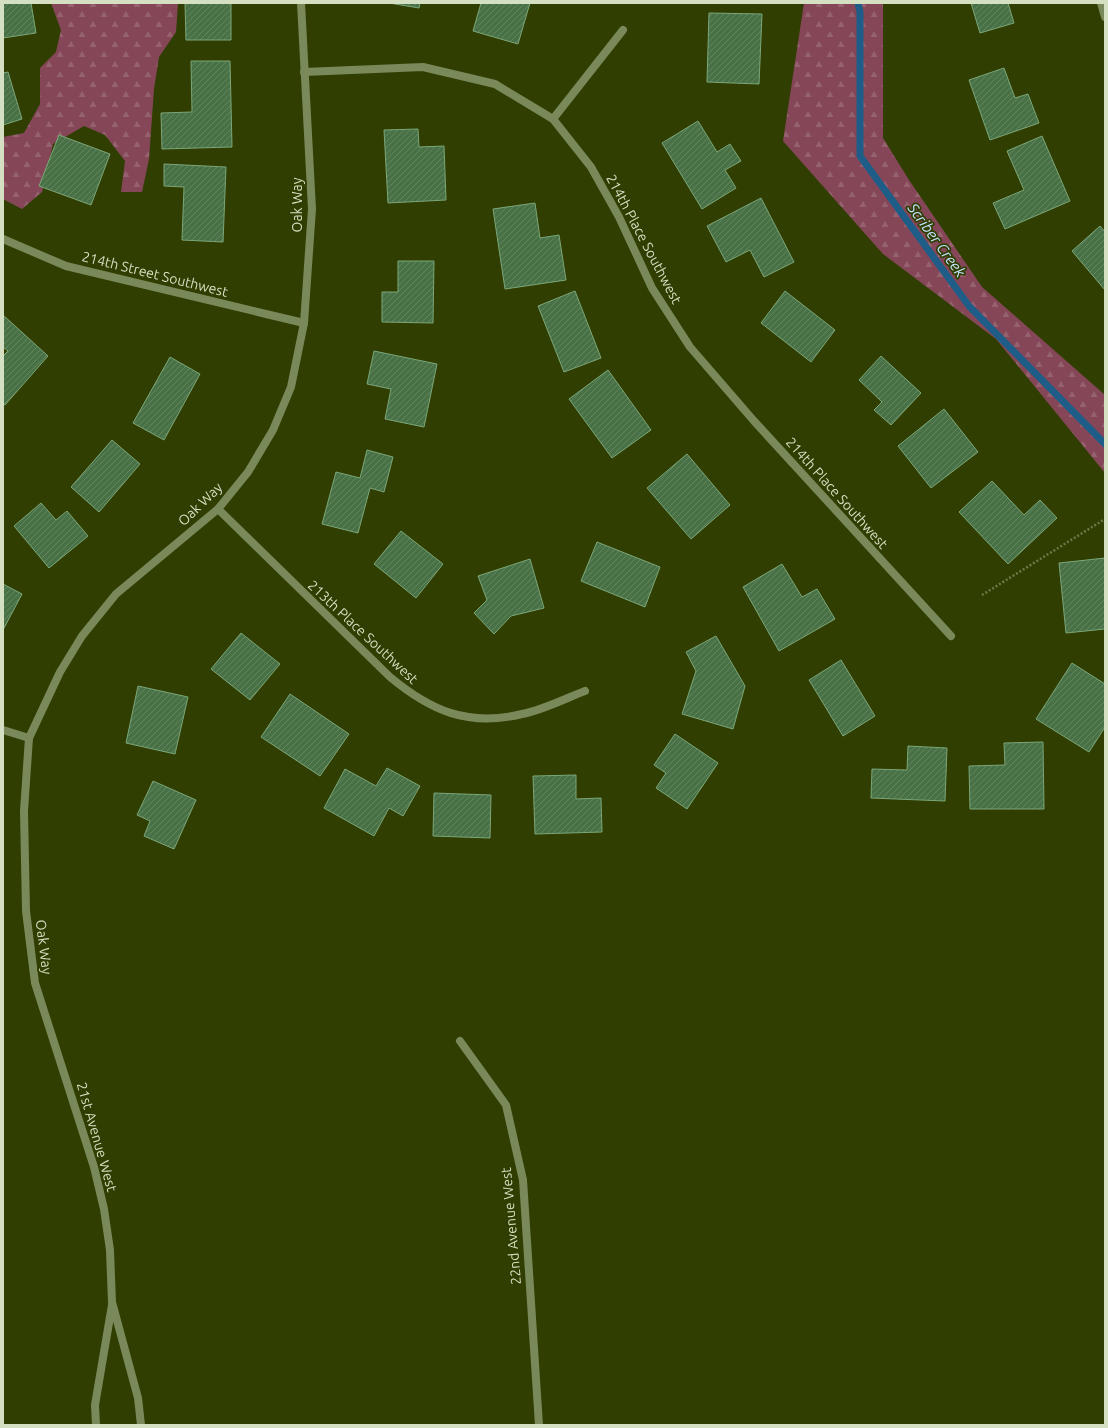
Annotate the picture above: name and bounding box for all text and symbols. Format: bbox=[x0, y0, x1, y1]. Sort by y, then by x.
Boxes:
street label: 214th Place Southwest bbox=[603, 172, 685, 307]
street label: Oak Way bbox=[289, 177, 305, 232]
water label: Scriber Creek bbox=[904, 199, 970, 280]
street label: 214th Street Southwest bbox=[80, 248, 230, 300]
street label: 214th Place Southwest bbox=[783, 434, 892, 552]
street label: Oak Way bbox=[175, 479, 225, 529]
street label: 213th Place Southwest bbox=[305, 577, 422, 687]
street label: Oak Way bbox=[33, 919, 55, 975]
street label: 21st Avenue West bbox=[74, 1080, 120, 1194]
street label: 22nd Avenue West bbox=[498, 1166, 524, 1285]

